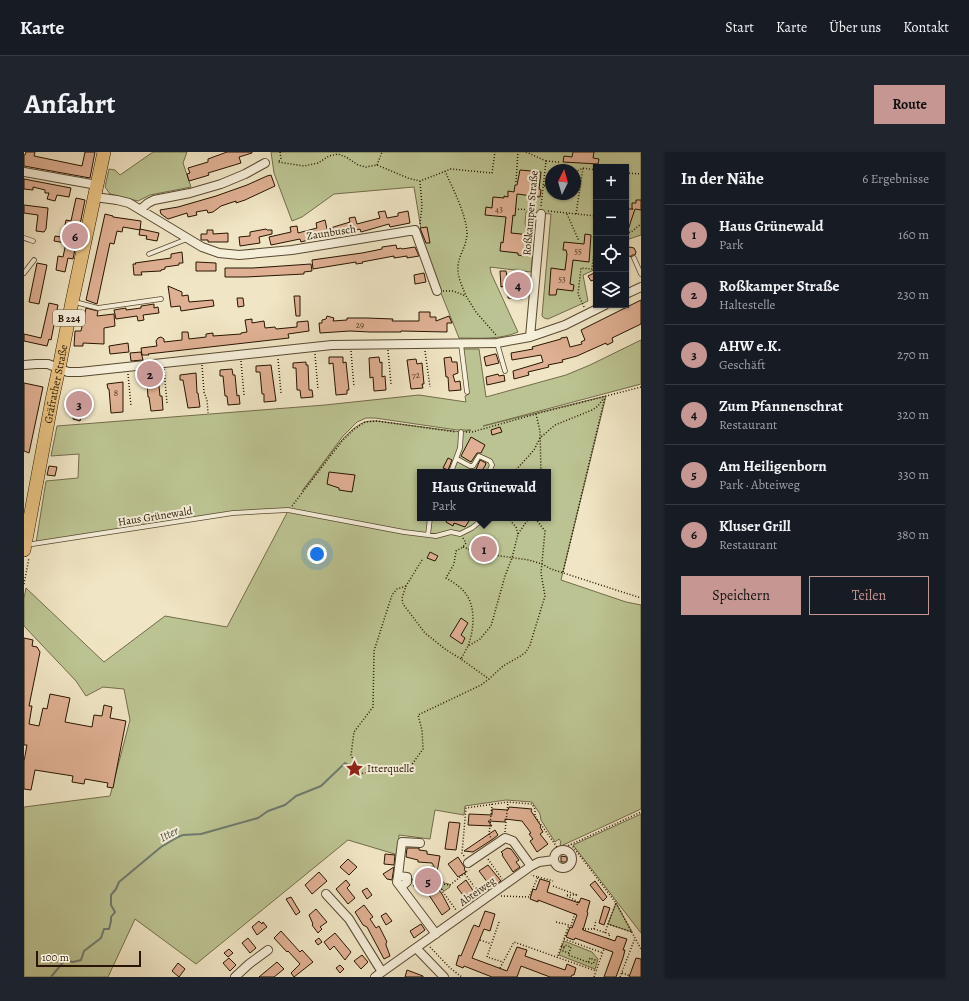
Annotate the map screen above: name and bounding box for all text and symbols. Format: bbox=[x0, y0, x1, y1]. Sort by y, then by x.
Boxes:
text: Karte bbox=[20, 15, 64, 41]
text: Start bbox=[725, 18, 754, 37]
text: Karte bbox=[776, 18, 807, 37]
text: Über uns bbox=[829, 18, 881, 37]
text: Kontakt bbox=[903, 18, 949, 37]
text: Anfahrt bbox=[24, 85, 116, 123]
button: Route bbox=[874, 85, 945, 124]
north arrow bbox=[545, 164, 581, 200]
map controls bbox=[593, 164, 629, 308]
button: + bbox=[593, 164, 629, 200]
text: In der Nähe bbox=[681, 167, 764, 190]
street label: Roßkamper Straße bbox=[519, 170, 542, 256]
text: 6 Ergebnisse bbox=[862, 170, 929, 187]
button: − bbox=[593, 200, 629, 236]
house number: 43 bbox=[495, 203, 503, 215]
text: Haus Grünewald bbox=[719, 216, 823, 236]
pin: 6 bbox=[62, 221, 88, 251]
street label: Zaunbusch bbox=[305, 221, 357, 244]
text: 1 bbox=[692, 226, 696, 243]
text: 160 m bbox=[898, 226, 929, 243]
button: locate bbox=[593, 236, 629, 272]
text: Park bbox=[719, 236, 743, 253]
house number: 55 bbox=[574, 245, 582, 257]
pin: 4 bbox=[505, 270, 531, 300]
button: layers bbox=[593, 272, 629, 308]
house number: 53 bbox=[558, 273, 566, 285]
text: Roßkamper Straße bbox=[719, 276, 839, 296]
text: 2 bbox=[691, 286, 697, 303]
text: 230 m bbox=[897, 286, 929, 303]
text: Haltestelle bbox=[719, 296, 775, 313]
road number: B 224 bbox=[53, 310, 85, 326]
house number: 29 bbox=[356, 319, 364, 331]
text: AHW e.K. bbox=[719, 336, 781, 356]
street label: Gräfrather Straße bbox=[41, 343, 71, 425]
text: 3 bbox=[691, 346, 697, 363]
text: 270 m bbox=[897, 346, 929, 363]
text: Geschäft bbox=[719, 356, 765, 373]
pin: 2 bbox=[137, 359, 163, 389]
house number: 72 bbox=[412, 369, 421, 381]
house number: 8 bbox=[114, 387, 118, 399]
pin: 3 bbox=[66, 389, 92, 419]
text: Zum Pfannenschrat bbox=[719, 396, 843, 416]
text: 4 bbox=[691, 406, 697, 423]
text: 320 m bbox=[897, 406, 929, 423]
text: Restaurant bbox=[719, 416, 777, 433]
text: Am Heiligenborn bbox=[719, 456, 827, 476]
text: 5 bbox=[691, 466, 697, 483]
text: 330 m bbox=[898, 466, 929, 483]
popup bbox=[417, 469, 551, 521]
text: Park · Abteiweg bbox=[719, 476, 800, 493]
text: Haus Grünewald bbox=[432, 477, 536, 497]
text: Park bbox=[432, 497, 456, 514]
street label: Haus Grünewald bbox=[117, 503, 194, 530]
text: Kluser Grill bbox=[719, 516, 791, 536]
text: 6 bbox=[691, 526, 697, 543]
text: 380 m bbox=[897, 526, 929, 543]
pin: 1 bbox=[471, 534, 497, 564]
text: Restaurant bbox=[719, 536, 777, 553]
your location bbox=[307, 544, 327, 564]
button: Speichern bbox=[681, 576, 801, 615]
button: Teilen bbox=[809, 576, 929, 615]
place icon: Itterquelle bbox=[344, 758, 364, 778]
place label: Itterquelle bbox=[367, 761, 414, 776]
water label: Itter bbox=[157, 822, 182, 845]
pin: 5 bbox=[415, 866, 441, 896]
street label: Abteiweg bbox=[455, 873, 499, 910]
scale bar bbox=[36, 949, 141, 968]
text: 100 m bbox=[42, 950, 69, 965]

